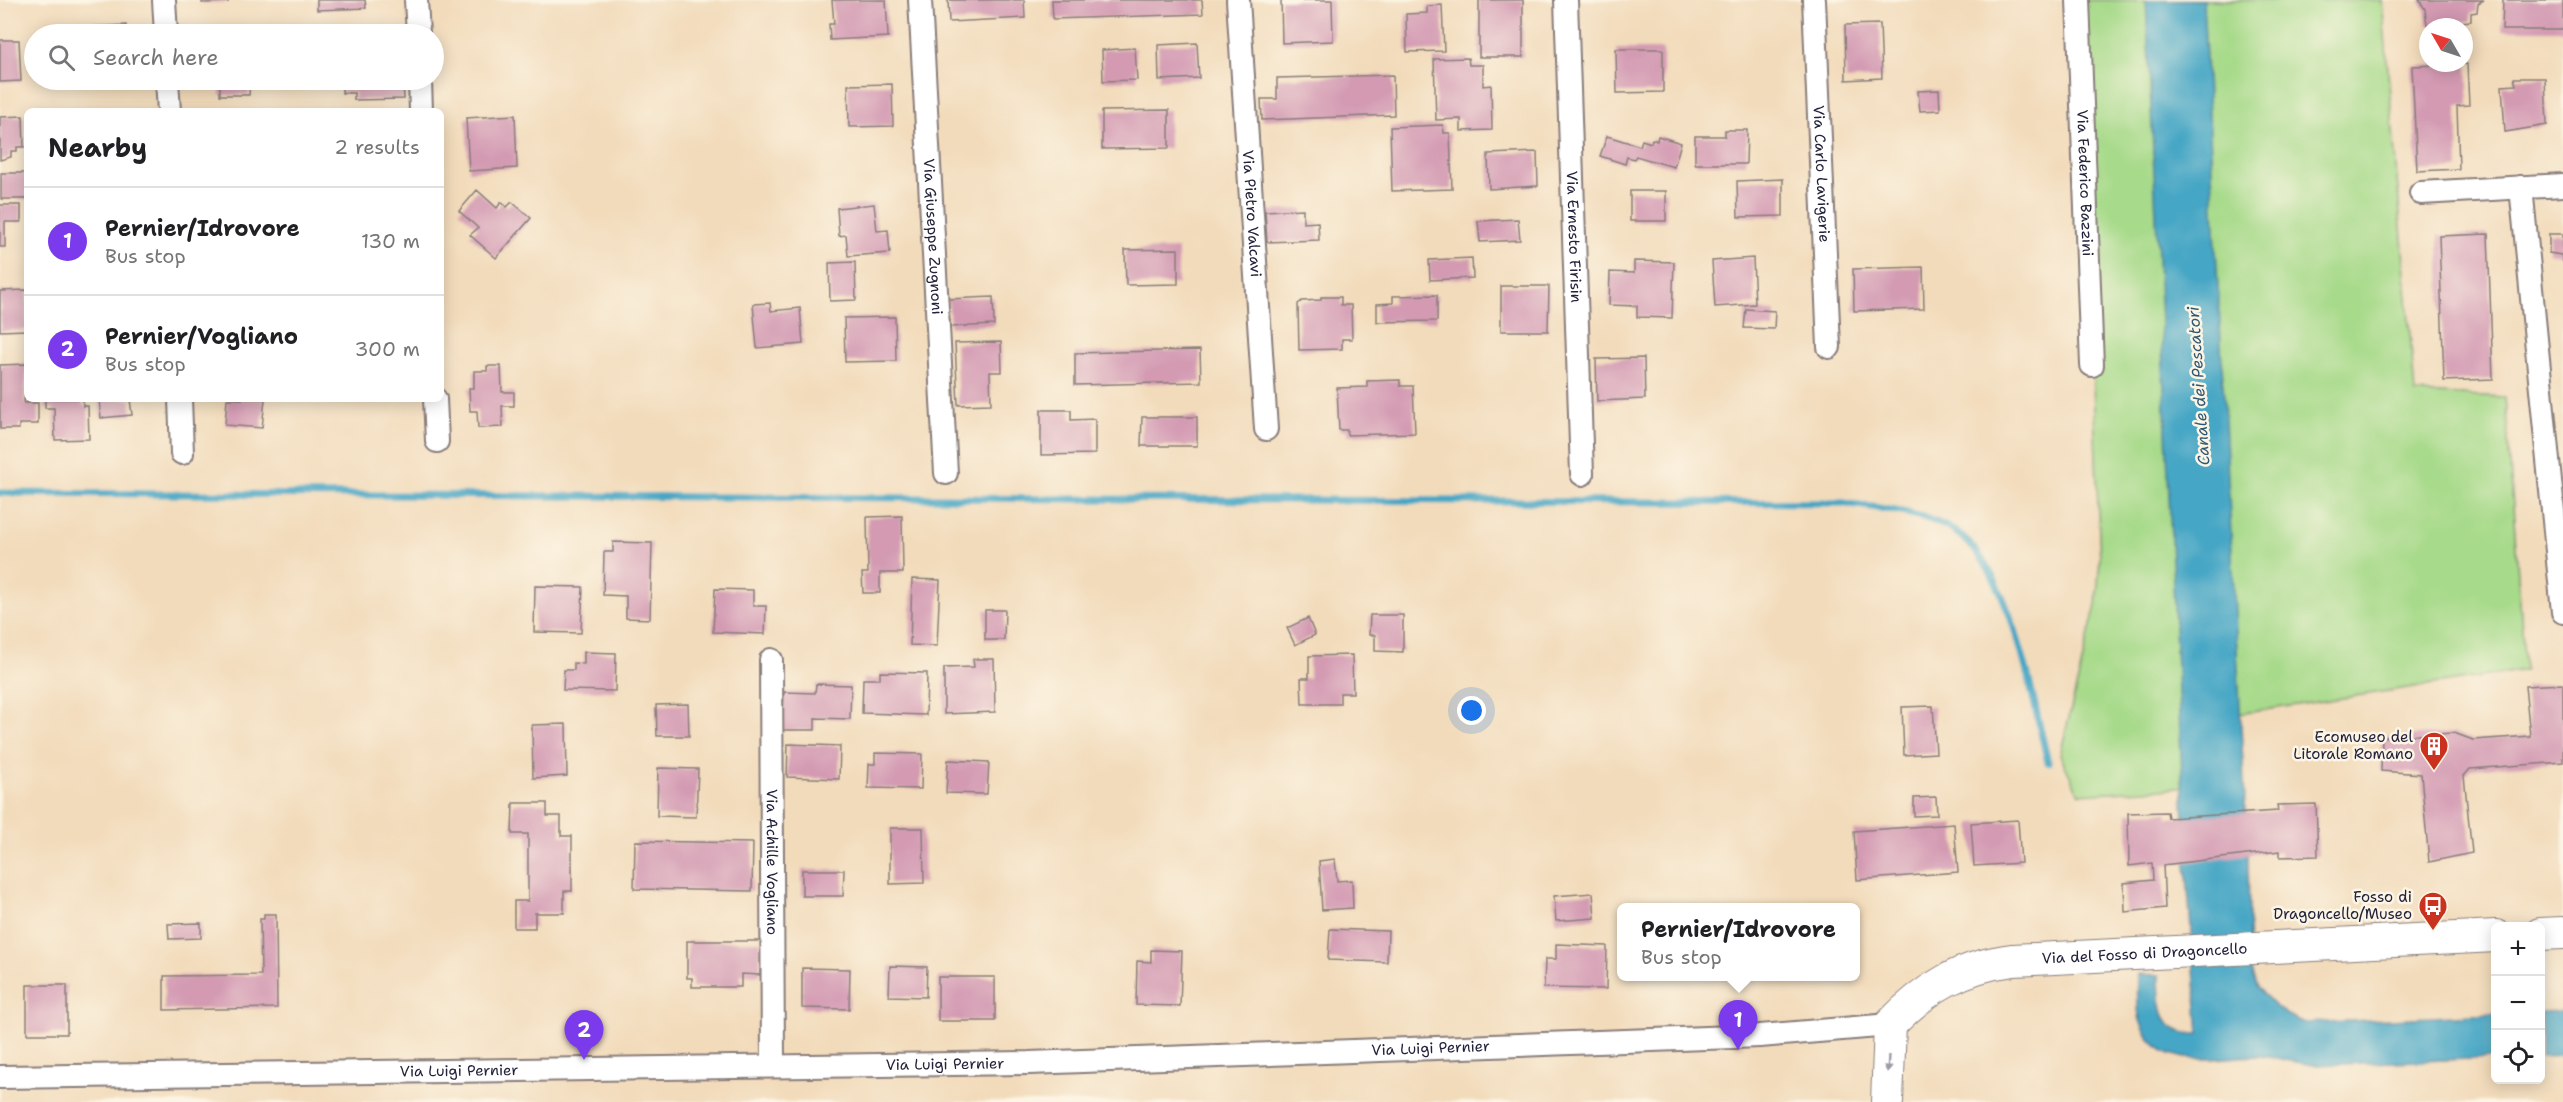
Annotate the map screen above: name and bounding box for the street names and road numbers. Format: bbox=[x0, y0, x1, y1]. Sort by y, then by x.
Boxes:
street label: Via Carlo Lavigerie bbox=[1809, 105, 1834, 243]
street label: Via Federico Bazzini bbox=[2072, 109, 2098, 257]
street label: Via Pietro Valcavi bbox=[1238, 149, 1266, 278]
street label: Via Giuseppe Zugnoni bbox=[919, 158, 947, 315]
street label: Via Ernesto Firisin bbox=[1562, 171, 1586, 303]
street label: Via Achille Vogliano bbox=[762, 789, 782, 935]
street label: Via del Fosso di Dragoncello bbox=[2041, 938, 2248, 969]
street label: Via Luigi Pernier bbox=[1371, 1036, 1490, 1060]
street label: Via Luigi Pernier bbox=[885, 1053, 1004, 1075]
street label: Via Luigi Pernier bbox=[400, 1060, 518, 1082]

